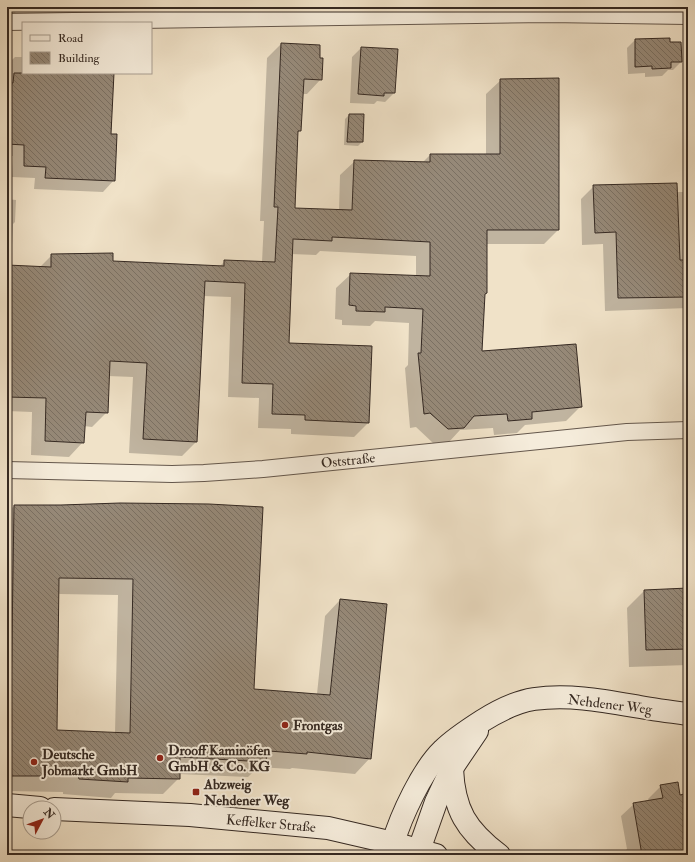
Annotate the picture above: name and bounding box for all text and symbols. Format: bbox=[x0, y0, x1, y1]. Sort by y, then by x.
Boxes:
legend bbox=[22, 22, 152, 74]
text: Road bbox=[58, 31, 83, 46]
text: Building bbox=[58, 51, 101, 66]
street label: Oststraße bbox=[320, 449, 376, 472]
street label: Nehdener Weg bbox=[567, 691, 654, 718]
place label: Frontgas bbox=[293, 717, 343, 735]
marker: Frontgas bbox=[280, 720, 290, 730]
place label: Drooff Kaminöfen GmbH & Co. KG bbox=[168, 742, 271, 775]
place label: Deutsche Jobmarkt GmbH bbox=[41, 746, 138, 780]
marker: Drooff Kaminöfen GmbH & Co. KG bbox=[155, 753, 165, 763]
marker: Deutsche Jobmarkt GmbH bbox=[29, 757, 39, 767]
place label: Abzweig Nehdener Weg bbox=[203, 776, 290, 810]
marker: Abzweig Nehdener Weg bbox=[191, 787, 201, 797]
north arrow bbox=[22, 800, 62, 840]
text: N bbox=[40, 805, 58, 823]
street label: Keffelker Straße bbox=[225, 811, 317, 836]

